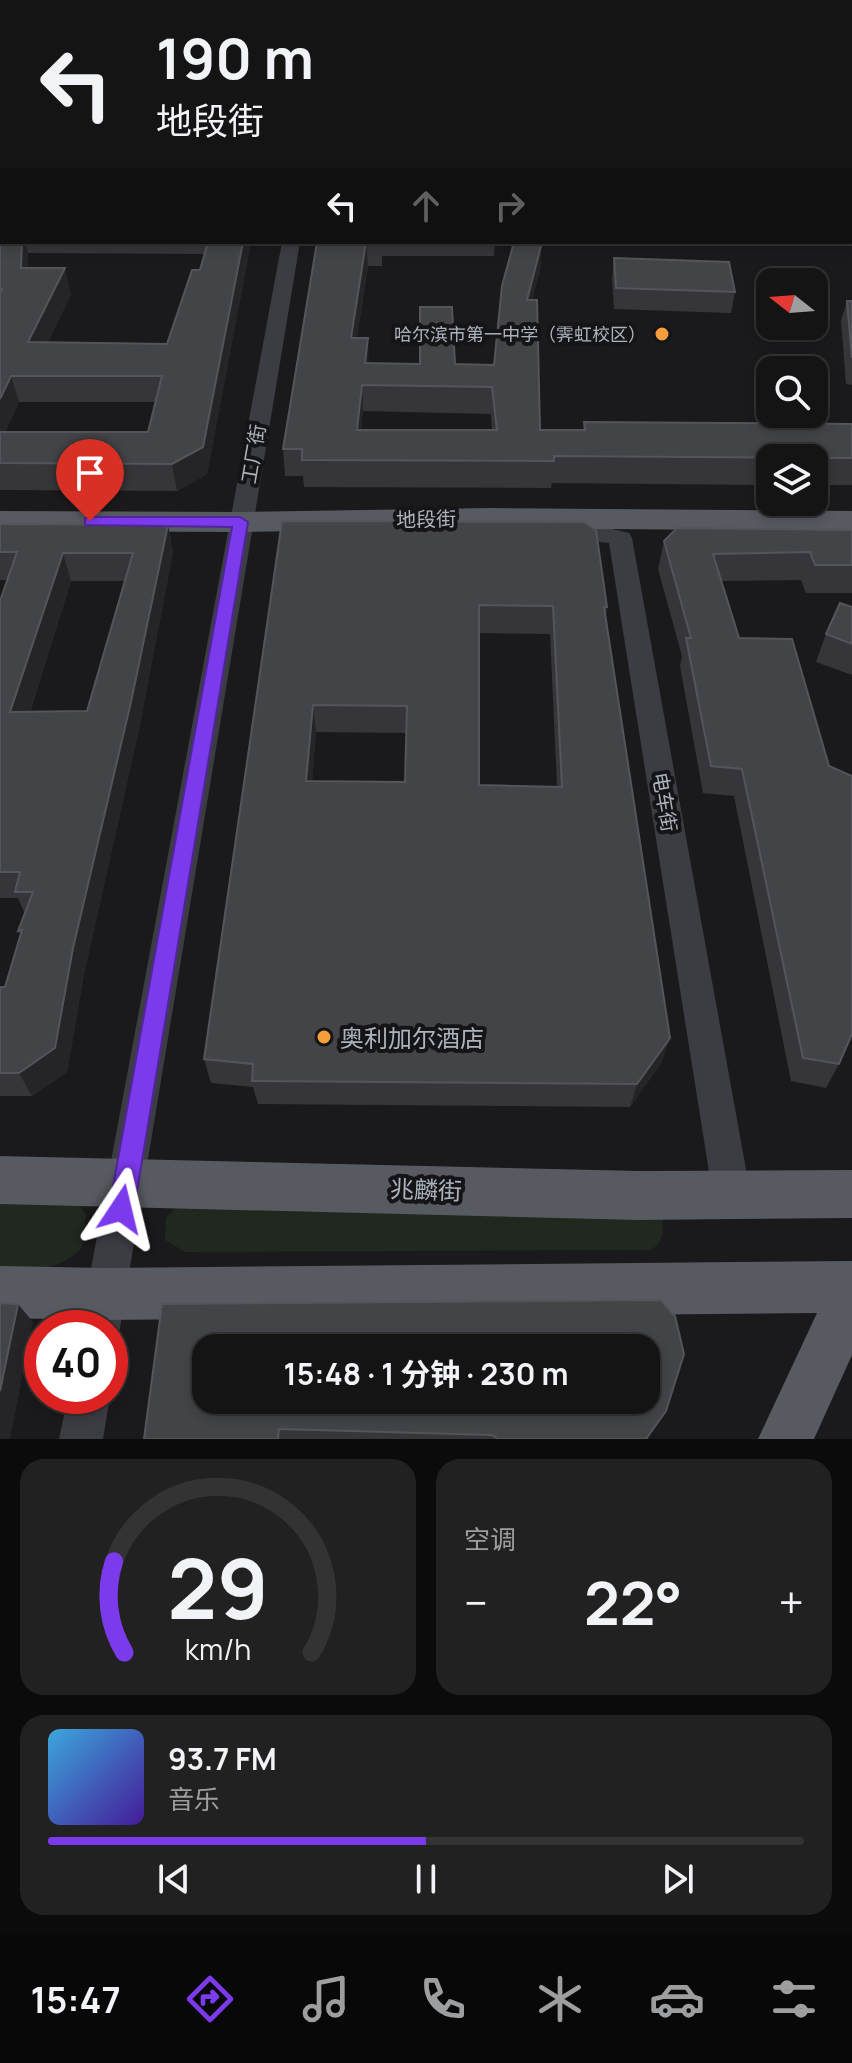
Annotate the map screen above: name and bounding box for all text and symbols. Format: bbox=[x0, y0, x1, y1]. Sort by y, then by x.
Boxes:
text: 190 m bbox=[156, 19, 314, 96]
icon: left bbox=[24, 32, 128, 136]
text: 地段街 bbox=[156, 96, 264, 145]
icon: left bbox=[320, 184, 364, 228]
icon: ahead bbox=[404, 184, 448, 228]
icon: right bbox=[488, 184, 532, 228]
north arrow bbox=[756, 268, 828, 340]
map controls bbox=[756, 268, 828, 516]
place label: 哈尔滨市第一中学（霁虹校区） bbox=[394, 322, 646, 346]
marker: 哈尔滨市第一中学（霁虹校区） bbox=[653, 325, 671, 343]
button: search bbox=[756, 356, 828, 428]
street label: 工厂街 bbox=[234, 422, 272, 486]
pin bbox=[56, 439, 124, 521]
button: layers bbox=[756, 444, 828, 516]
icon: arrive bbox=[68, 451, 112, 495]
street label: 地段街 bbox=[396, 505, 456, 533]
street label: 电车街 bbox=[646, 770, 684, 834]
place label: 奥利加尔酒店 bbox=[340, 1021, 484, 1054]
marker: 奥利加尔酒店 bbox=[315, 1028, 333, 1046]
position arrow bbox=[79, 1167, 163, 1251]
street label: 兆麟街 bbox=[389, 1171, 463, 1207]
speed limit sign: 40 bbox=[24, 1310, 128, 1414]
text: 15:48 · 1 分钟 · 230 m bbox=[284, 1353, 568, 1394]
text: 空调 bbox=[464, 1521, 516, 1557]
text: 29 bbox=[167, 1530, 269, 1644]
text: 22° bbox=[584, 1561, 682, 1643]
text: − bbox=[464, 1572, 488, 1632]
text: + bbox=[779, 1572, 804, 1632]
text: km/h bbox=[185, 1630, 251, 1669]
text: 93.7 FM bbox=[168, 1738, 277, 1779]
text: 音乐 bbox=[168, 1781, 220, 1817]
icon: previous bbox=[152, 1857, 196, 1901]
icon: pause bbox=[404, 1857, 448, 1901]
icon: next bbox=[656, 1857, 700, 1901]
icon: directions bbox=[182, 1971, 238, 2027]
icon: music bbox=[298, 1971, 354, 2027]
icon: phone bbox=[415, 1971, 471, 2027]
icon: climate bbox=[532, 1971, 588, 2027]
icon: car bbox=[649, 1971, 705, 2027]
icon: filters bbox=[766, 1971, 822, 2027]
text: 15:47 bbox=[30, 1975, 121, 2024]

